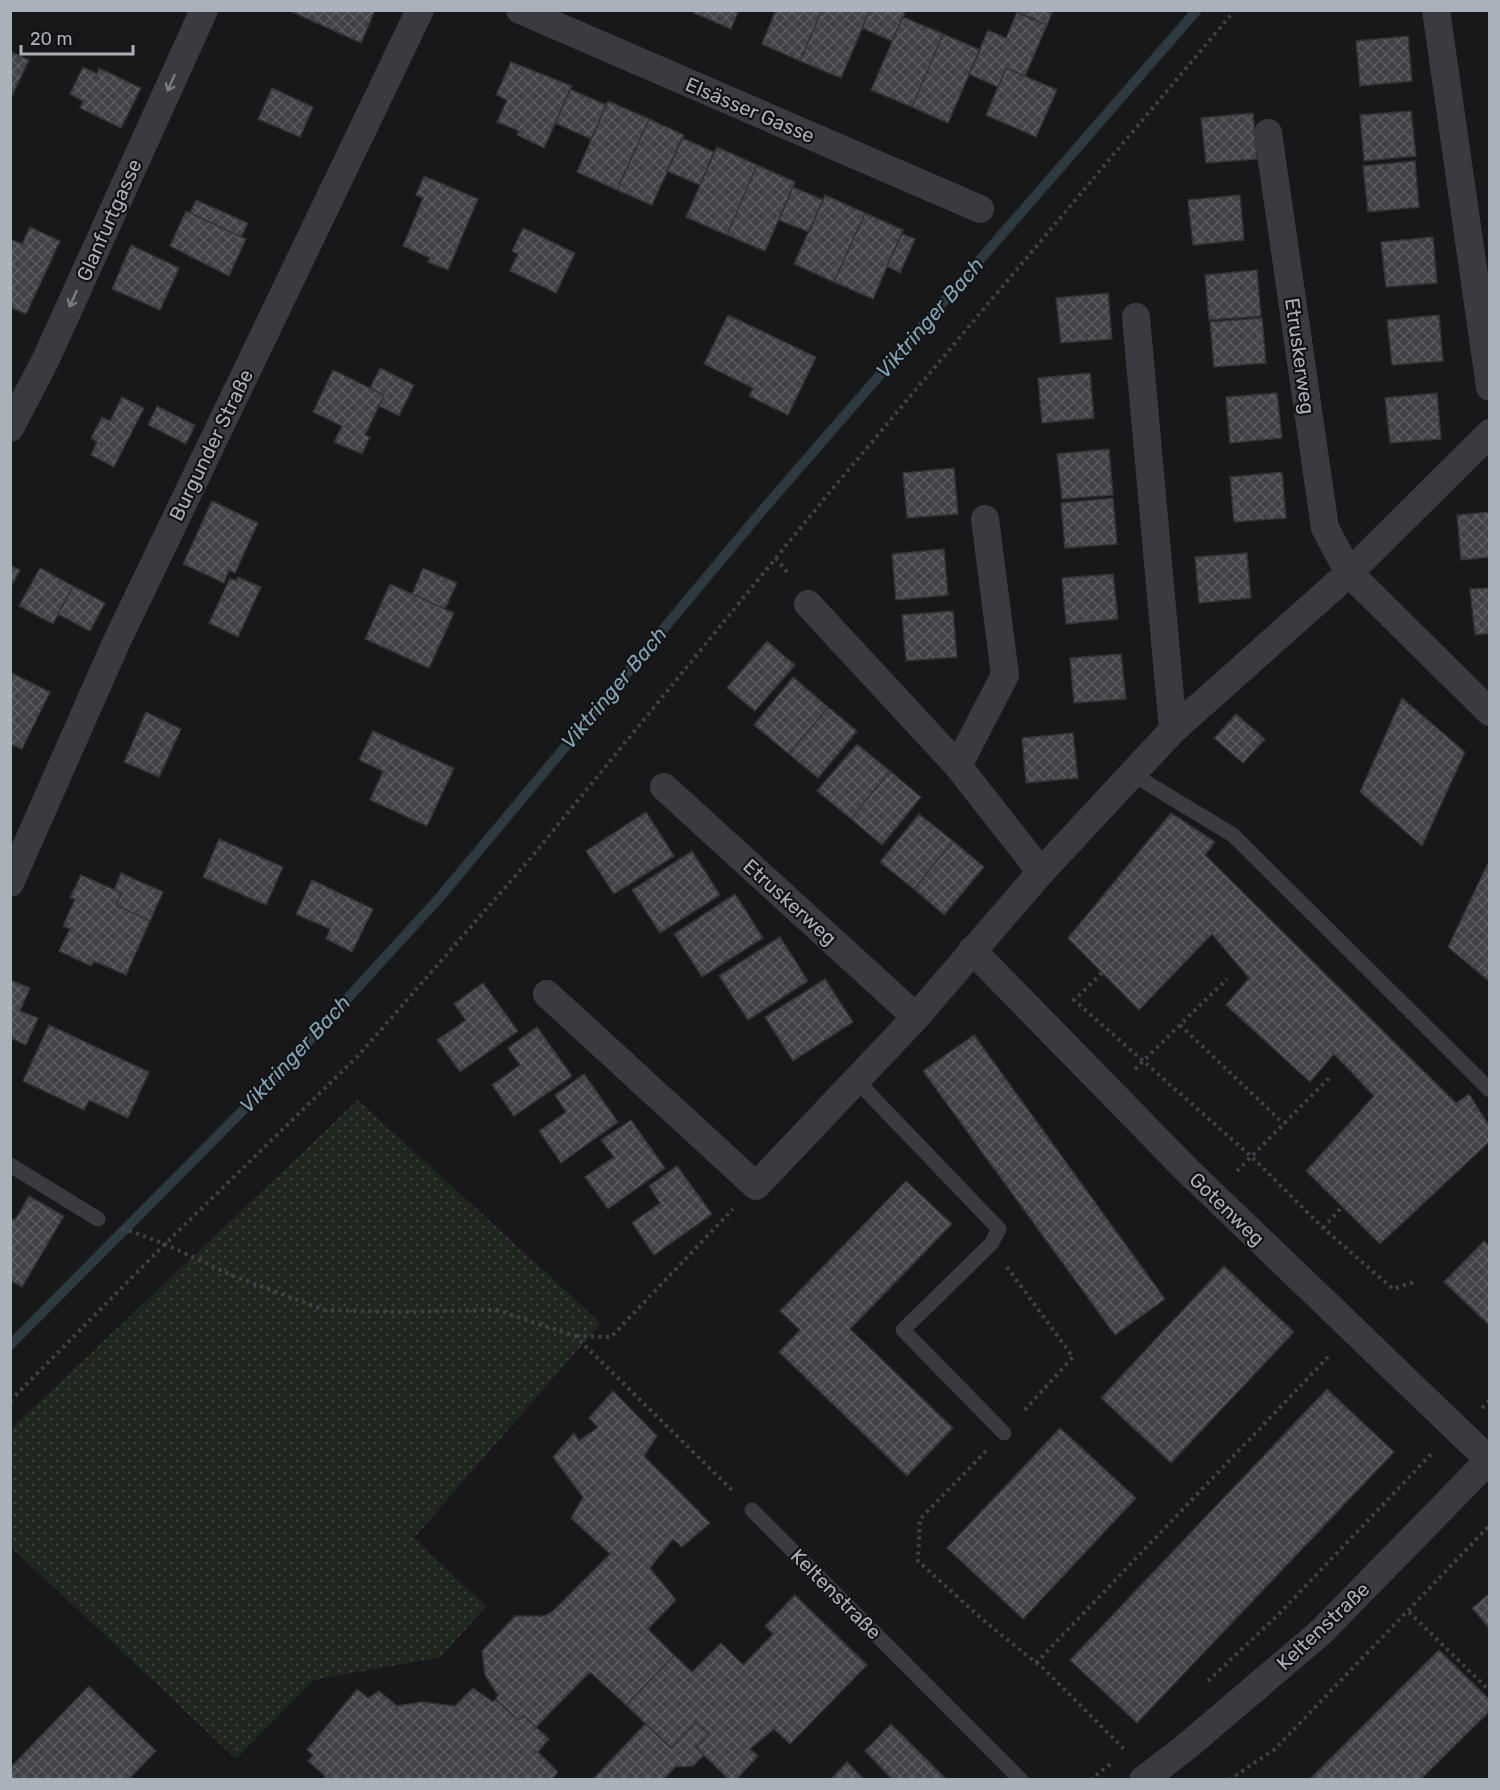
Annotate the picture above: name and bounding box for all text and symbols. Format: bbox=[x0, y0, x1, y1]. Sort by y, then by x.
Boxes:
scale bar bbox=[21, 18, 134, 56]
text: 20 m bbox=[30, 28, 72, 50]
street label: Elsässer Gasse bbox=[682, 72, 818, 148]
one-way arrow bbox=[165, 73, 176, 91]
street label: Glanfurtgasse bbox=[71, 155, 147, 285]
water label: Viktringer Bach bbox=[870, 252, 989, 383]
one-way arrow bbox=[67, 289, 79, 307]
street label: Etruskerweg bbox=[1280, 296, 1320, 416]
street label: Burgunder Straße bbox=[164, 365, 258, 525]
water label: Viktringer Bach bbox=[555, 622, 672, 754]
street label: Etruskerweg bbox=[738, 854, 842, 950]
water label: Viktringer Bach bbox=[234, 990, 355, 1118]
street label: Gotenweg bbox=[1185, 1167, 1269, 1251]
street label: Keltenstraße bbox=[786, 1544, 886, 1644]
street label: Keltenstraße bbox=[1272, 1577, 1374, 1675]

